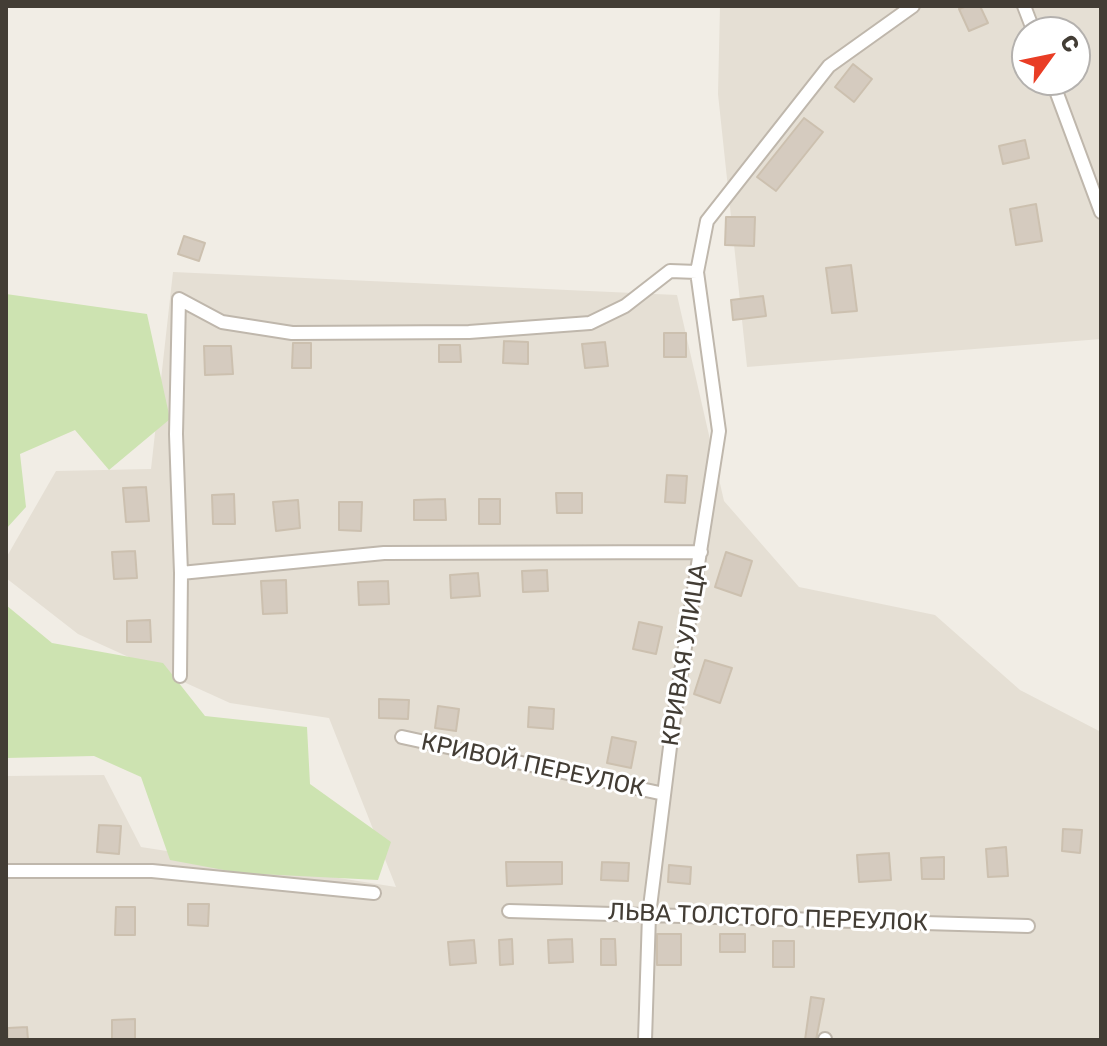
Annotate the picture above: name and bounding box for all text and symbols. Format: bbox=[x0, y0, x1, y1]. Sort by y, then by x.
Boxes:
north arrow bbox=[1011, 16, 1091, 96]
text: С bbox=[1054, 30, 1085, 58]
street label: КРИВАЯ УЛИЦА bbox=[656, 562, 714, 748]
street label: КРИВОЙ ПЕРЕУЛОК bbox=[418, 728, 648, 804]
street label: ЛЬВА ТОЛСТОГО ПЕРЕУЛОК bbox=[607, 898, 929, 938]

